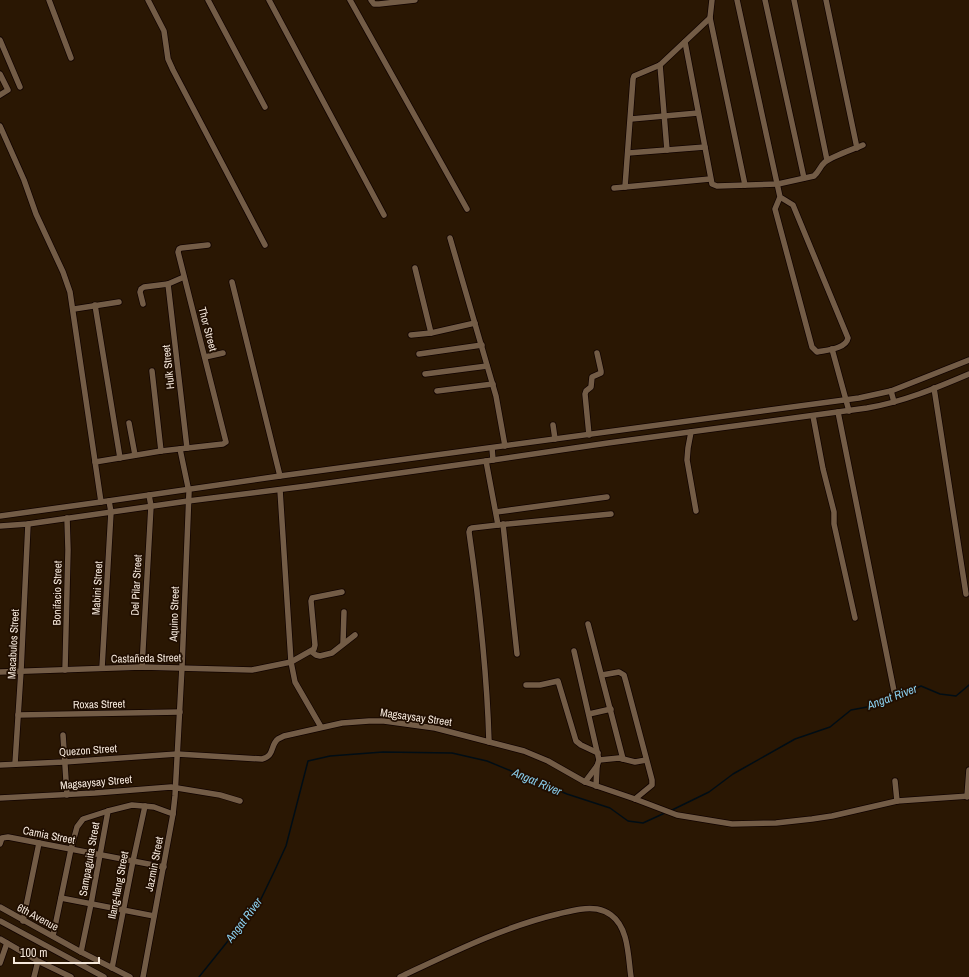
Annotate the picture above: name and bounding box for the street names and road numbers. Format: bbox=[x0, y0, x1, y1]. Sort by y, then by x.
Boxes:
street label: Thor Street bbox=[195, 305, 221, 353]
street label: Hulk Street bbox=[159, 344, 177, 390]
street label: Del Pilar Street bbox=[127, 554, 145, 616]
street label: Bonifacio Street bbox=[49, 560, 65, 625]
street label: Mabini Street bbox=[89, 560, 105, 615]
street label: Aquino Street bbox=[166, 586, 182, 643]
street label: Macabulos Street bbox=[4, 608, 22, 679]
street label: Castañeda Street bbox=[111, 650, 182, 666]
street label: Roxas Street bbox=[73, 697, 126, 711]
street label: Magsaysay Street bbox=[379, 705, 453, 729]
street label: Quezon Street bbox=[58, 741, 118, 759]
street label: Magsaysay Street bbox=[59, 772, 133, 792]
street label: Sampaguita Street bbox=[76, 820, 103, 897]
street label: Camia Street bbox=[22, 823, 77, 847]
street label: Jazmin Street bbox=[142, 835, 166, 893]
street label: Ilang-Ilang Street bbox=[105, 849, 132, 920]
street label: 6th Avenue bbox=[15, 900, 61, 934]

